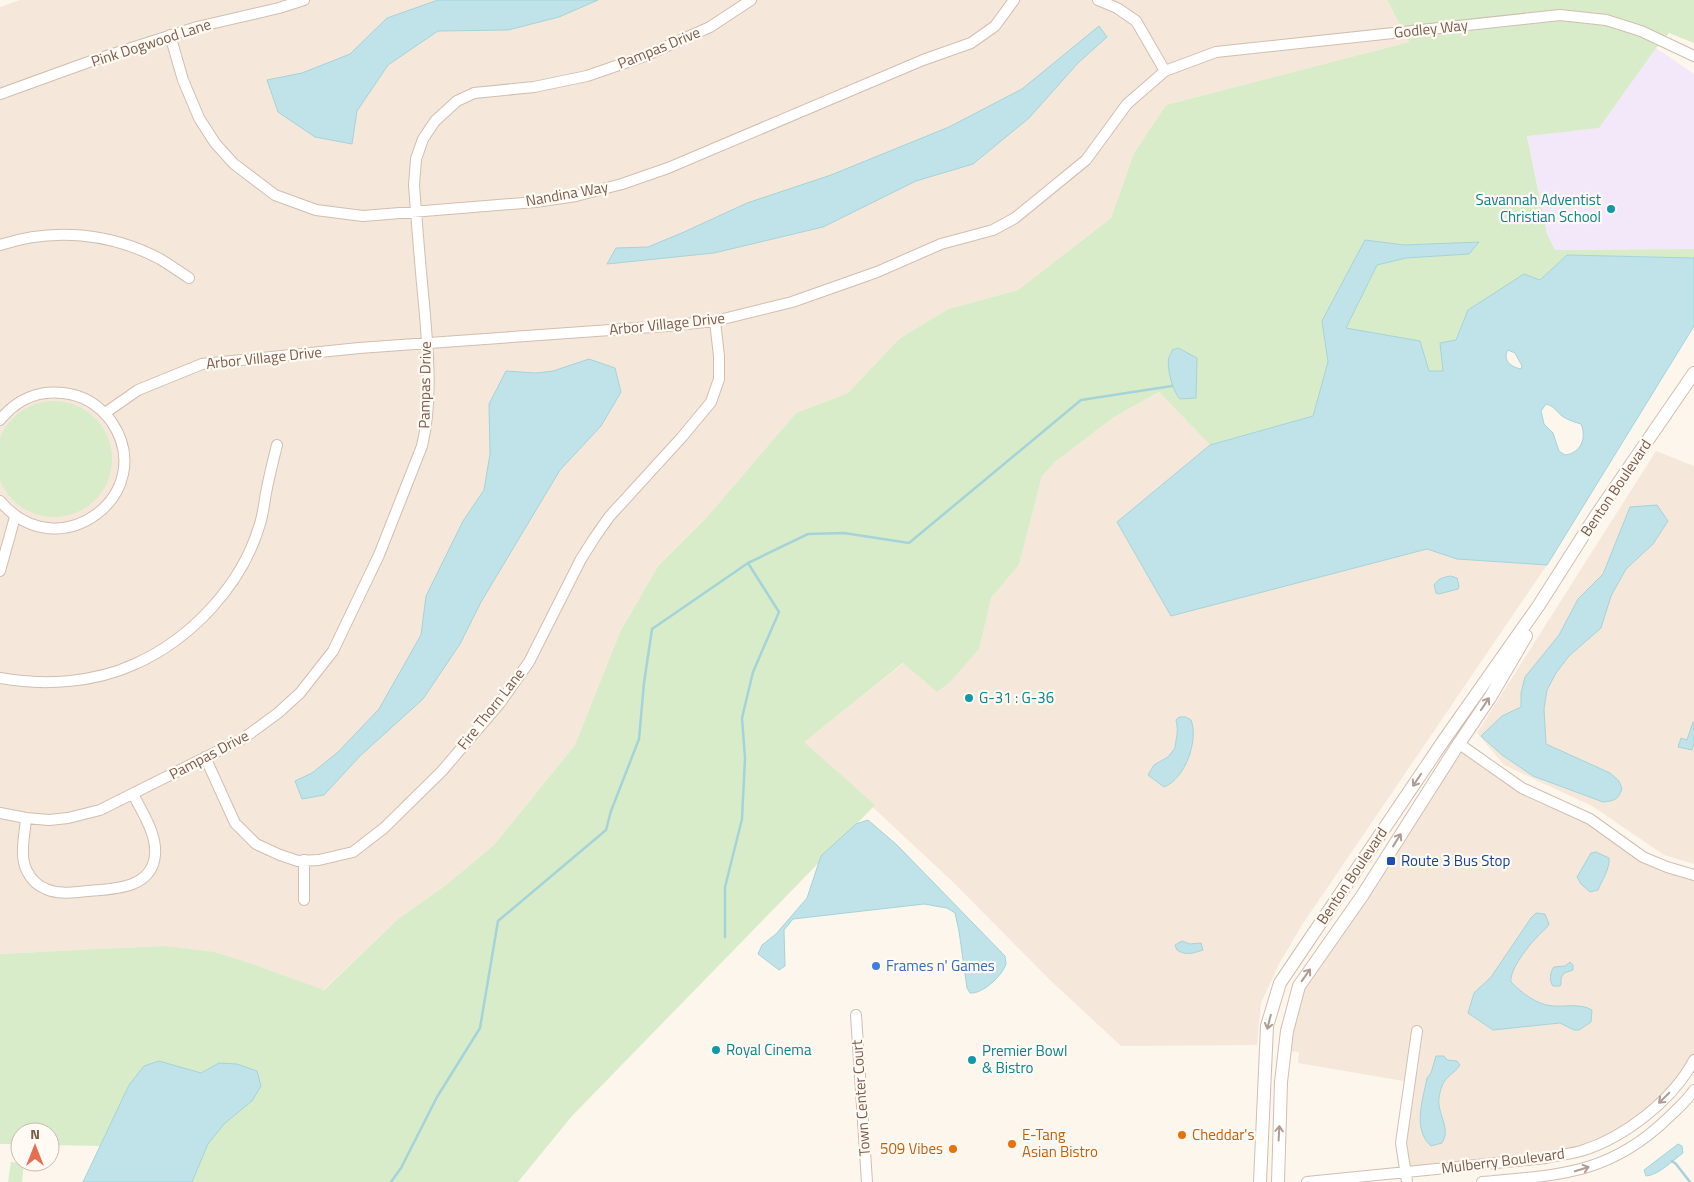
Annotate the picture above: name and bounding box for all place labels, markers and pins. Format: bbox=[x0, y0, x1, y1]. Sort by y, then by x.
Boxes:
place label: Savannah Adventist Christian School bbox=[1476, 188, 1602, 228]
marker: Savannah Adventist Christian School bbox=[1605, 203, 1617, 215]
place label: G-31 : G-36 bbox=[979, 686, 1054, 709]
marker: G-31 : G-36 bbox=[963, 692, 975, 704]
place label: Route 3 Bus Stop bbox=[1401, 849, 1510, 872]
marker: Route 3 Bus Stop bbox=[1385, 855, 1397, 867]
place label: Frames n' Games bbox=[886, 954, 995, 977]
marker: Frames n' Games bbox=[870, 960, 882, 972]
place label: Royal Cinema bbox=[726, 1038, 812, 1061]
place label: Premier Bowl & Bistro bbox=[982, 1039, 1067, 1079]
marker: Royal Cinema bbox=[710, 1044, 722, 1056]
marker: Premier Bowl & Bistro bbox=[966, 1054, 978, 1066]
place label: E-Tang Asian Bistro bbox=[1022, 1123, 1098, 1163]
place label: Cheddar's bbox=[1192, 1123, 1254, 1146]
marker: Cheddar's bbox=[1176, 1129, 1188, 1141]
place label: 509 Vibes bbox=[880, 1137, 943, 1160]
marker: E-Tang Asian Bistro bbox=[1006, 1138, 1018, 1150]
marker: 509 Vibes bbox=[947, 1143, 959, 1155]

